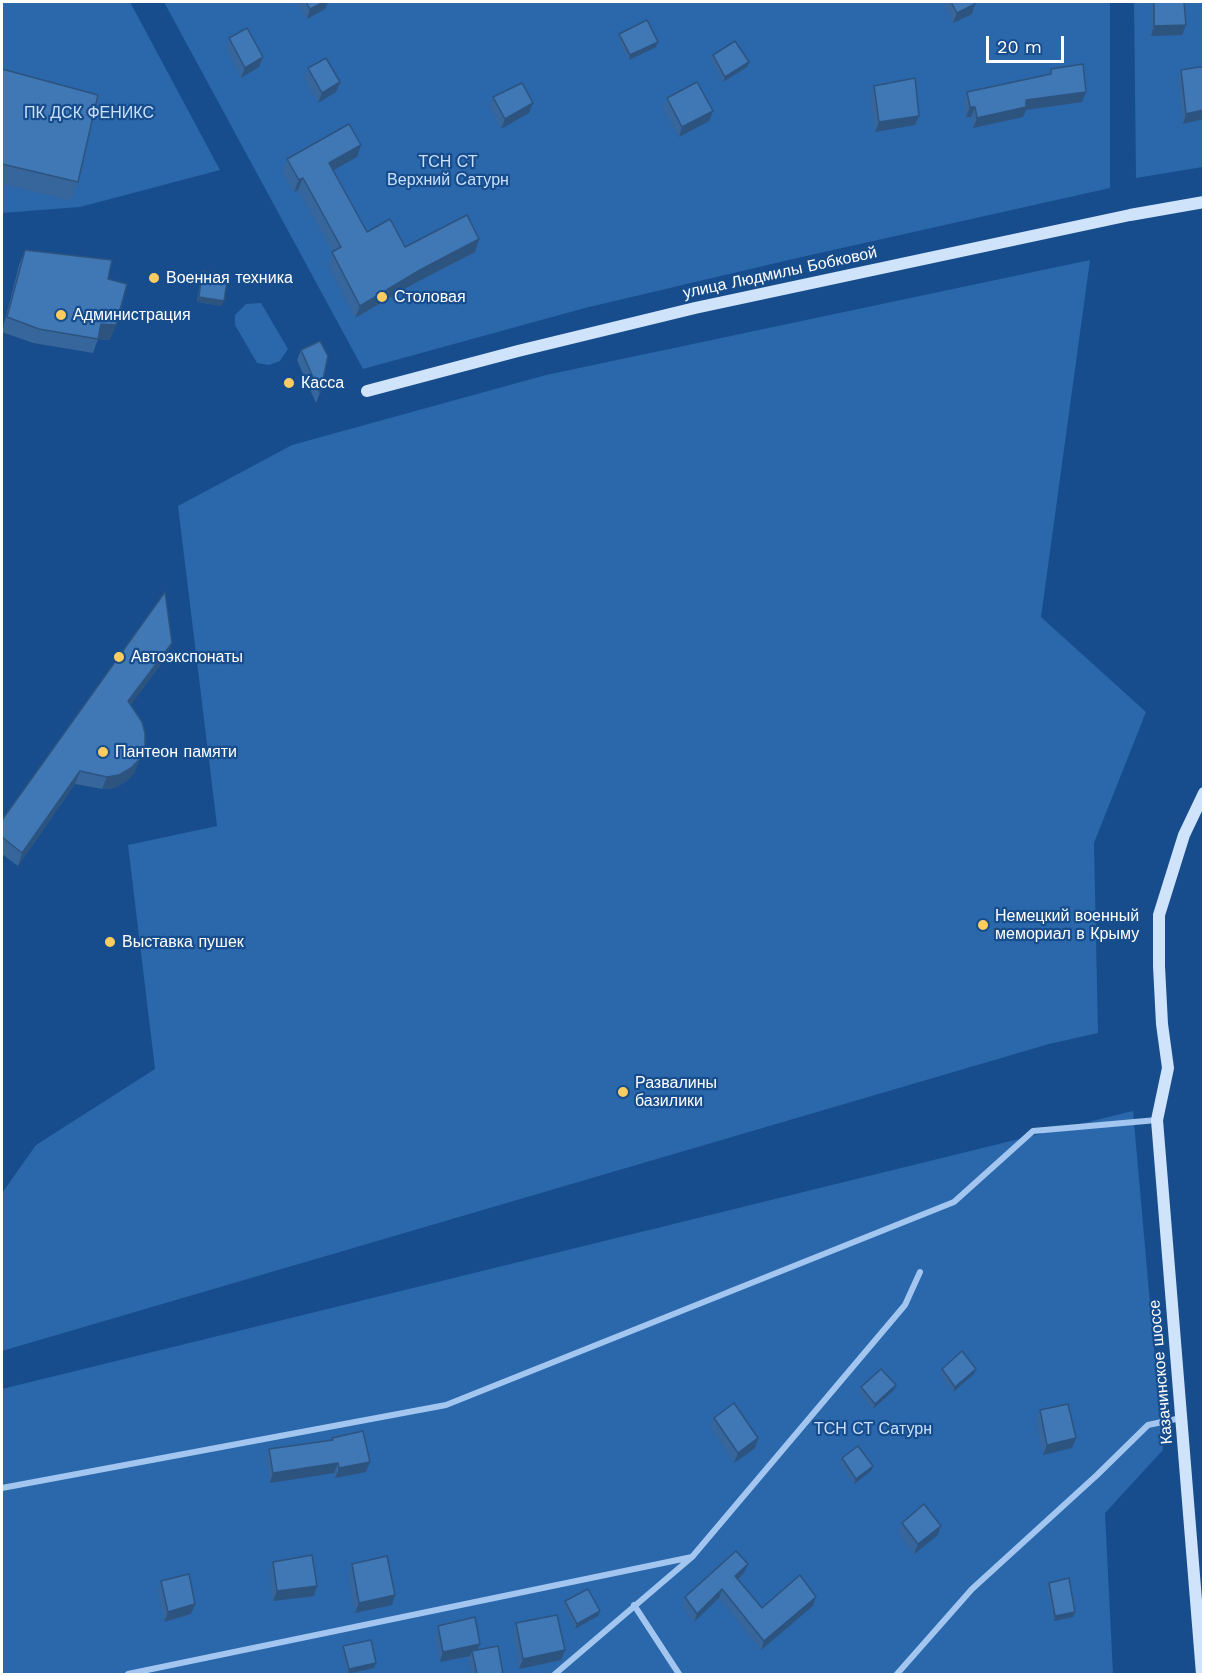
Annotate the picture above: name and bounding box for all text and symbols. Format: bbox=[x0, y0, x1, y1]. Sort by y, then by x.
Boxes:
scale bar bbox=[989, 24, 1067, 62]
text: 20 m bbox=[997, 36, 1042, 57]
park label: ПК ДСК ФЕНИКС bbox=[24, 103, 154, 123]
park label: ТСН СТ Верхний Сатурн bbox=[387, 152, 509, 190]
street label: улица Людмилы Бобковой bbox=[681, 243, 879, 303]
place label: Военная техника bbox=[166, 268, 293, 288]
marker: Военная техника bbox=[147, 271, 161, 285]
place label: Столовая bbox=[394, 287, 466, 307]
marker: Столовая bbox=[375, 290, 389, 304]
place label: Администрация bbox=[73, 305, 191, 325]
marker: Администрация bbox=[54, 308, 68, 322]
place label: Касса bbox=[301, 373, 344, 393]
marker: Касса bbox=[282, 376, 296, 390]
place label: Автоэкспонаты bbox=[131, 647, 243, 667]
marker: Автоэкспонаты bbox=[112, 650, 126, 664]
place label: Пантеон памяти bbox=[115, 742, 237, 762]
marker: Пантеон памяти bbox=[96, 745, 110, 759]
place label: Немецкий военный мемориал в Крыму bbox=[995, 906, 1139, 944]
marker: Немецкий военный мемориал в Крыму bbox=[976, 918, 990, 932]
place label: Выставка пушек bbox=[122, 932, 244, 952]
marker: Выставка пушек bbox=[103, 935, 117, 949]
place label: Развалины базилики bbox=[635, 1073, 717, 1111]
marker: Развалины базилики bbox=[616, 1085, 630, 1099]
street label: Казачинское шоссе bbox=[1145, 1299, 1177, 1445]
park label: ТСН СТ Сатурн bbox=[814, 1419, 932, 1439]

